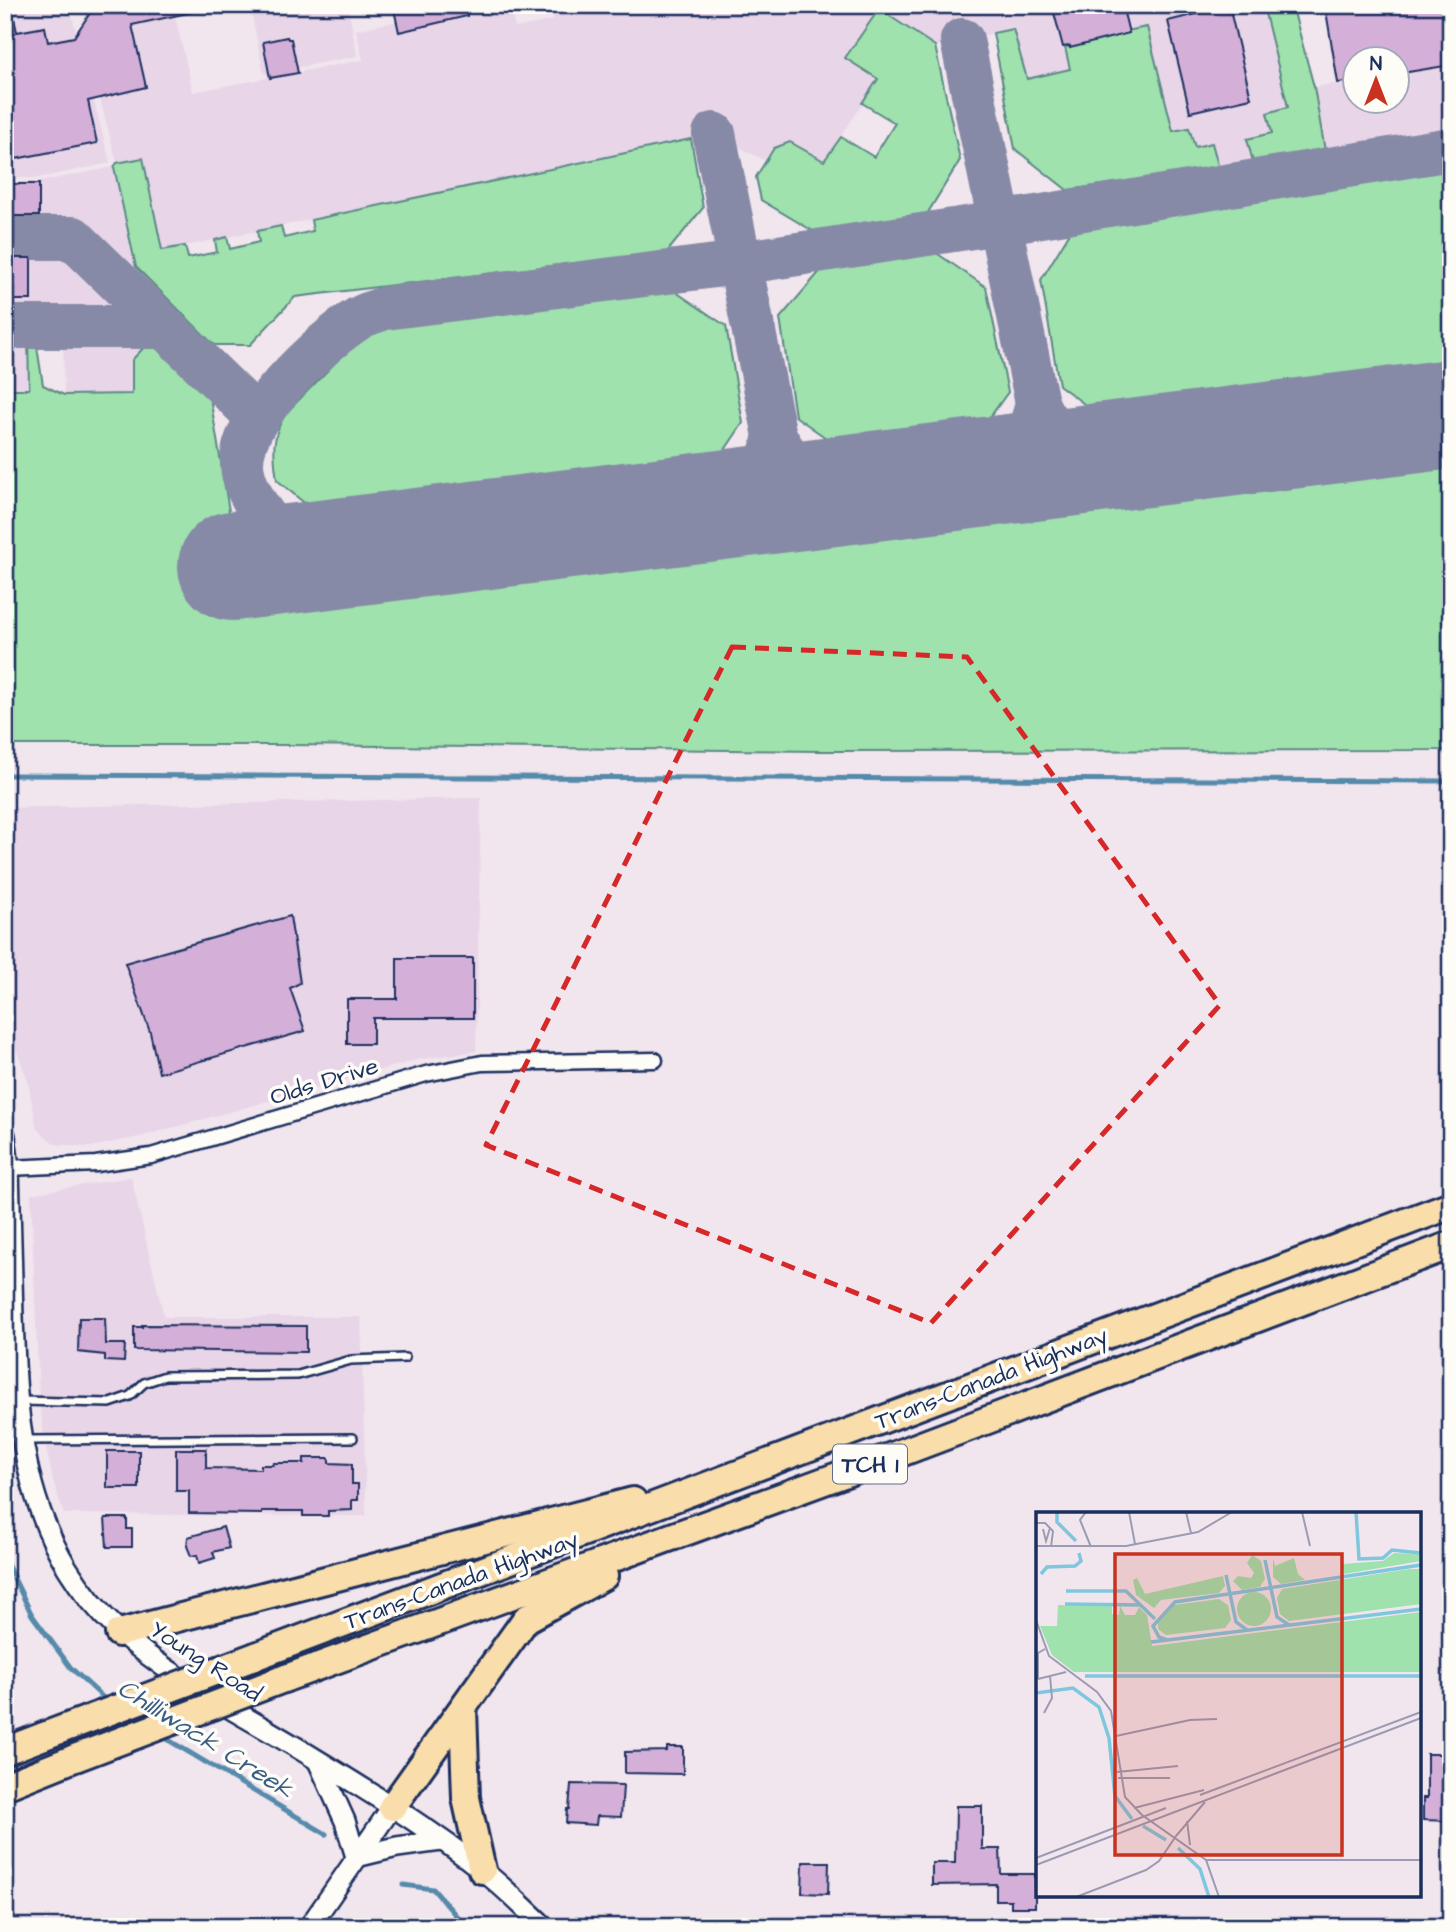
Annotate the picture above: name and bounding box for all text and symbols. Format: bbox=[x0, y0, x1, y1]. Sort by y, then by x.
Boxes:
north arrow bbox=[1340, 46, 1410, 116]
text: N bbox=[1370, 51, 1382, 78]
street label: Olds Drive bbox=[266, 1049, 383, 1115]
street label: Trans-Canada Highway bbox=[870, 1319, 1113, 1440]
road number: TCH 1 bbox=[833, 1444, 907, 1484]
inset map bbox=[1036, 1512, 1421, 1897]
street label: Trans-Canada Highway bbox=[340, 1523, 583, 1640]
street label: Young Road bbox=[142, 1613, 268, 1712]
water label: Chilliwack Creek bbox=[111, 1670, 301, 1808]

